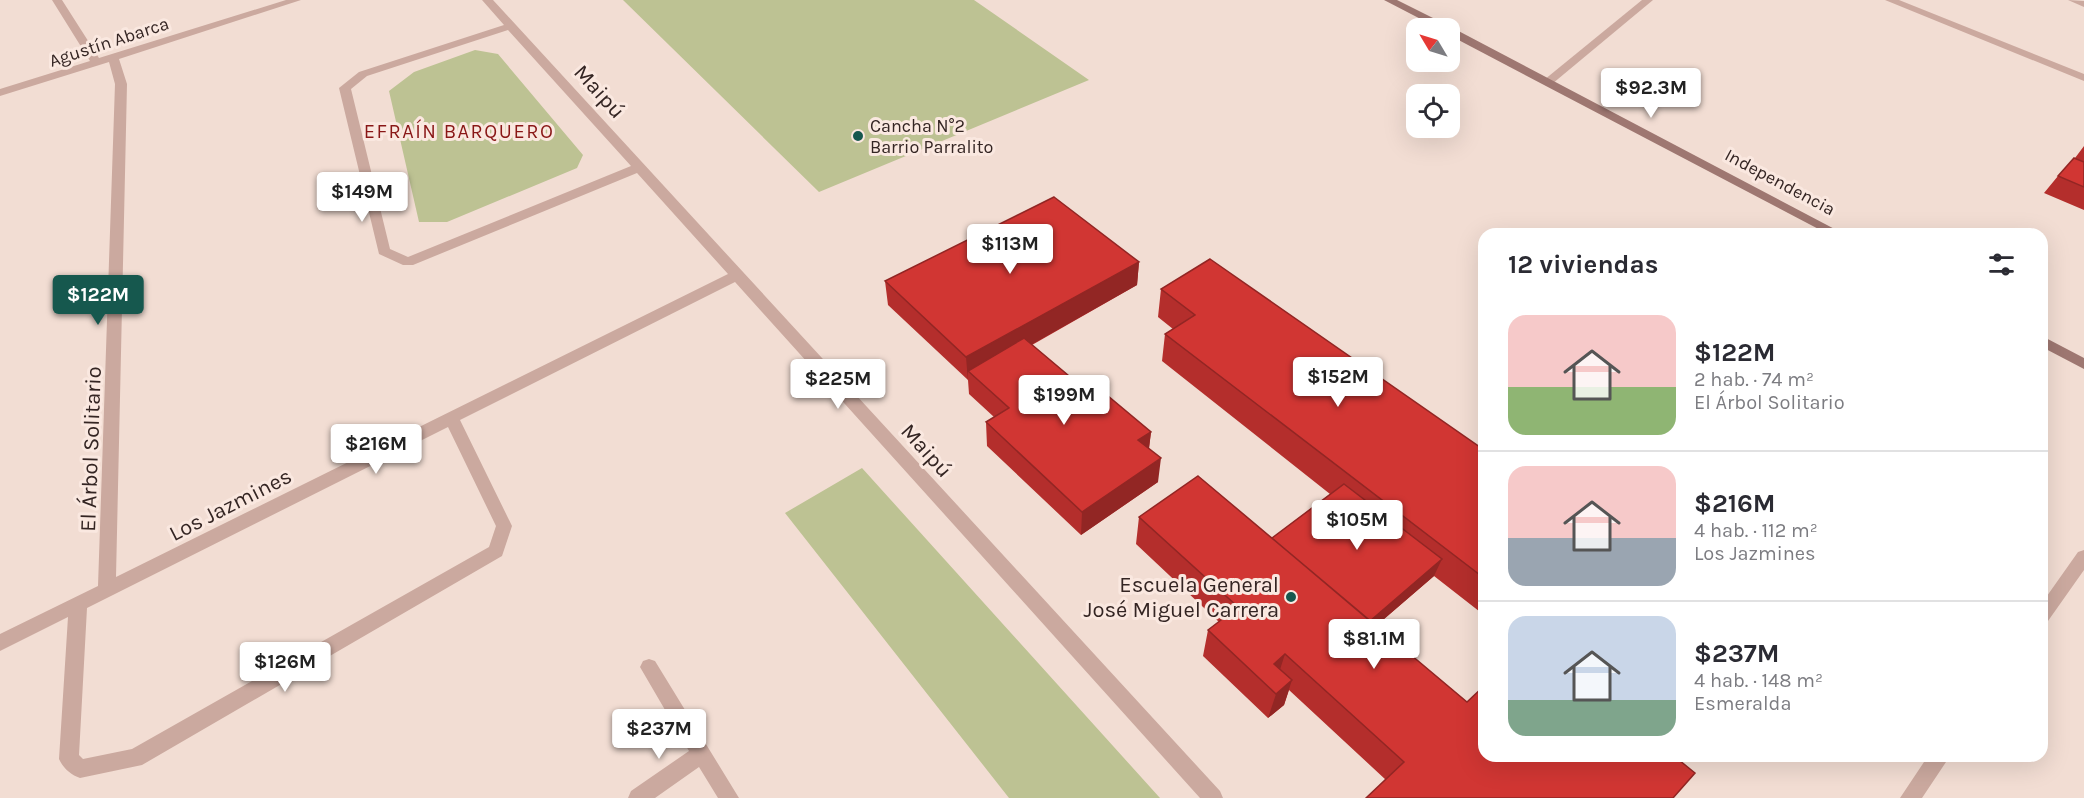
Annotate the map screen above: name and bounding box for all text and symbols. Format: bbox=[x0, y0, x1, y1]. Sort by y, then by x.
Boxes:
street label: Agustín Abarca bbox=[46, 12, 172, 72]
north arrow bbox=[1406, 18, 1460, 72]
map controls bbox=[1406, 18, 1460, 138]
street label: Maipú bbox=[568, 59, 630, 124]
pin: $92.3M bbox=[1602, 68, 1700, 119]
text: $92.3M bbox=[1615, 76, 1687, 99]
button: locate bbox=[1406, 84, 1460, 138]
place label: Cancha N°2 Barrio Parralito bbox=[870, 115, 993, 158]
district label: EFRAÍN BARQUERO bbox=[364, 119, 554, 143]
marker: Cancha N°2 Barrio Parralito bbox=[851, 129, 865, 143]
street label: Independencia bbox=[1721, 144, 1839, 220]
pin: $149M bbox=[320, 172, 404, 223]
text: $149M bbox=[331, 180, 393, 203]
pin: $113M bbox=[968, 224, 1052, 275]
text: $113M bbox=[981, 232, 1039, 255]
icon: filters bbox=[1985, 248, 2018, 281]
text: 12 viviendas bbox=[1508, 249, 1659, 280]
pin: $122M bbox=[56, 275, 140, 326]
text: $122M bbox=[67, 283, 129, 306]
text: $122M bbox=[1694, 337, 1775, 368]
icon: home bbox=[1556, 339, 1628, 411]
pin: $152M bbox=[1296, 357, 1380, 408]
pin: $225M bbox=[796, 359, 880, 410]
text: $152M bbox=[1307, 365, 1369, 388]
street label: El Árbol Solitario bbox=[74, 366, 107, 532]
text: $225M bbox=[804, 367, 872, 390]
text: 2 hab. · 74 m² bbox=[1694, 368, 1814, 391]
pin: $199M bbox=[1022, 375, 1106, 426]
text: $199M bbox=[1033, 383, 1095, 406]
text: El Árbol Solitario bbox=[1694, 391, 1845, 414]
street label: Maipú bbox=[895, 418, 957, 483]
pin: $216M bbox=[334, 424, 418, 475]
text: $216M bbox=[345, 432, 407, 455]
street label: Los Jazmines bbox=[165, 463, 296, 547]
text: $216M bbox=[1694, 488, 1775, 519]
icon: home bbox=[1556, 490, 1628, 562]
pin: $105M bbox=[1315, 500, 1399, 551]
text: $105M bbox=[1326, 508, 1388, 531]
text: 4 hab. · 112 m² bbox=[1694, 519, 1818, 542]
text: Los Jazmines bbox=[1694, 542, 1816, 565]
place label: Escuela General José Miguel Carrera bbox=[1084, 572, 1279, 623]
marker: Escuela General José Miguel Carrera bbox=[1284, 590, 1298, 604]
pin: $81.1M bbox=[1325, 619, 1423, 670]
text: $81.1M bbox=[1343, 627, 1405, 650]
text: $237M bbox=[1694, 638, 1780, 669]
icon: home bbox=[1556, 640, 1628, 712]
pin: $126M bbox=[243, 642, 327, 693]
text: $126M bbox=[254, 650, 316, 673]
text: 4 hab. · 148 m² bbox=[1694, 669, 1823, 692]
text: Esmeralda bbox=[1694, 692, 1791, 715]
pin: $237M bbox=[617, 709, 701, 760]
text: $237M bbox=[626, 717, 692, 740]

